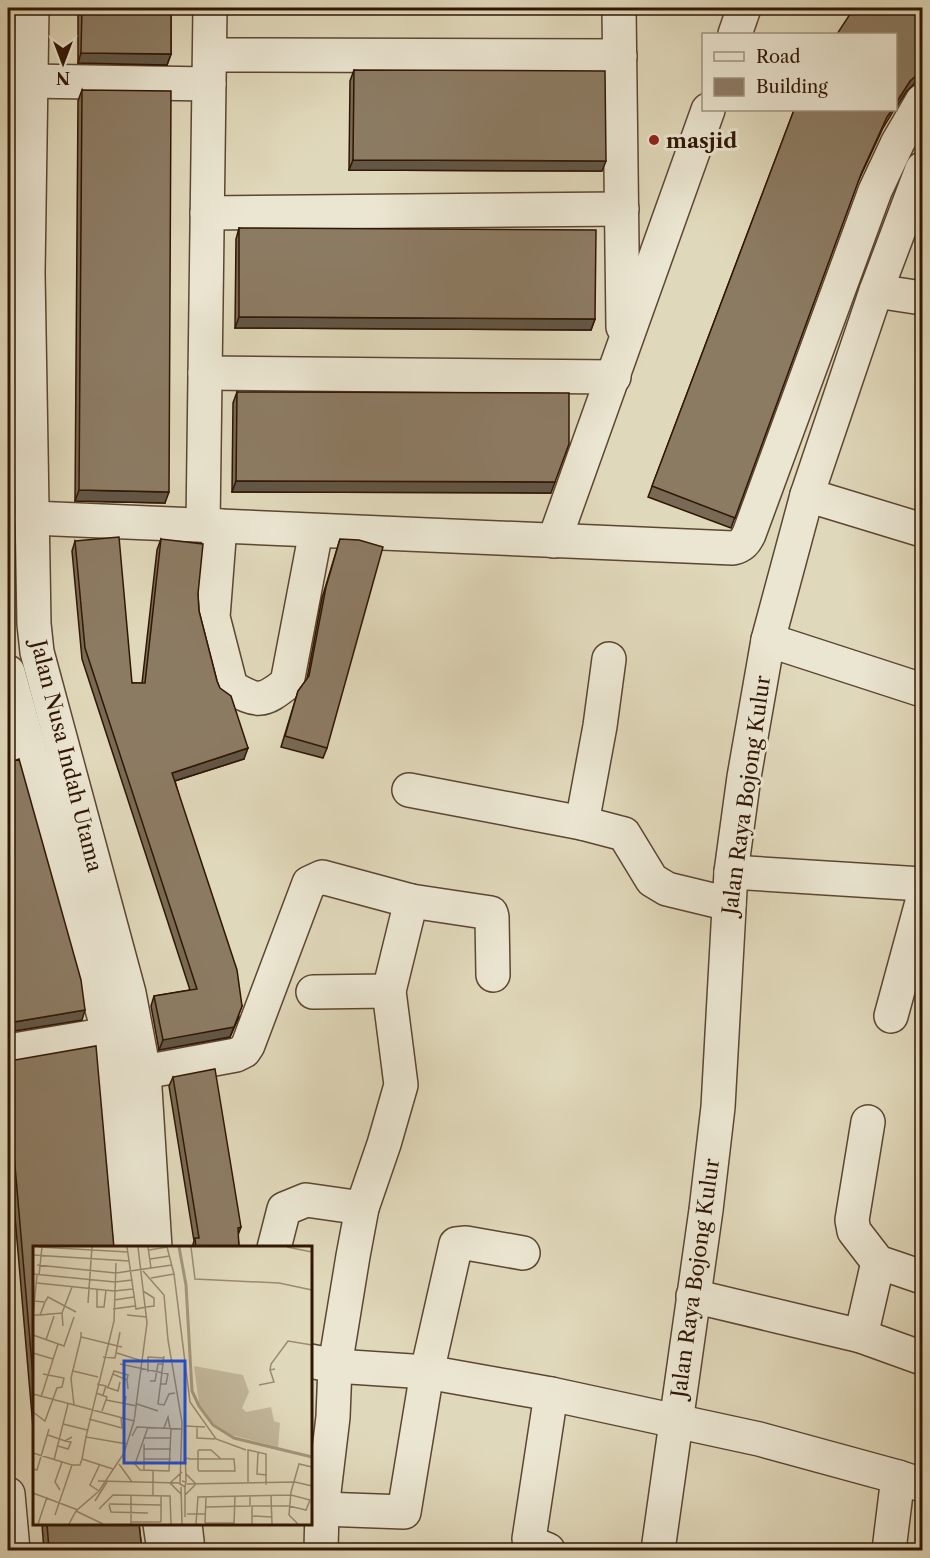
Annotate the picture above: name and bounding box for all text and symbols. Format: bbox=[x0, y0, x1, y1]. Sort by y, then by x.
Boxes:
north arrow bbox=[33, 33, 93, 93]
legend bbox=[702, 33, 897, 111]
text: Road bbox=[756, 46, 801, 68]
text: N bbox=[56, 68, 70, 88]
text: Building bbox=[756, 76, 828, 98]
place label: masjid bbox=[666, 128, 737, 153]
marker: masjid bbox=[647, 133, 661, 147]
street label: Jalan Nusa Indah Utama bbox=[25, 635, 108, 875]
street label: Jalan Raya Bojong Kulur bbox=[716, 674, 775, 919]
street label: Jalan Raya Bojong Kulur bbox=[665, 1157, 724, 1402]
inset map bbox=[33, 1246, 312, 1525]

